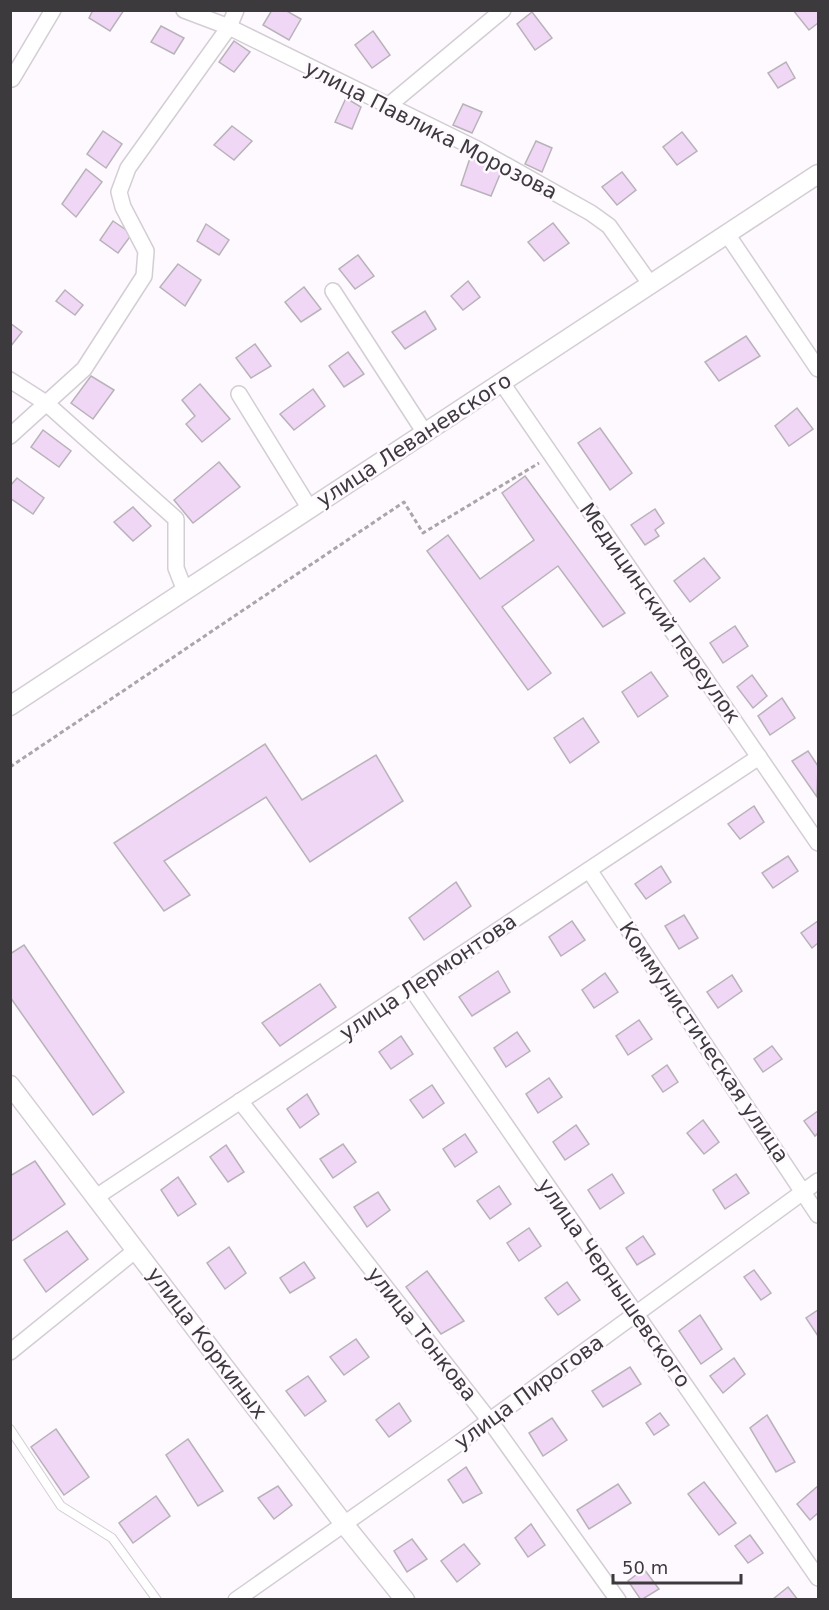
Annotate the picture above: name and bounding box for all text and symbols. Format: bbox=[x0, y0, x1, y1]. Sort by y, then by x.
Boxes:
street label: улица Павлика Морозова bbox=[301, 56, 561, 204]
street label: улица Леваневского bbox=[312, 368, 516, 512]
street label: Медицинский переулок bbox=[575, 498, 745, 728]
street label: улица Лермонтова bbox=[335, 909, 521, 1045]
street label: Коммунистическая улица bbox=[614, 917, 794, 1167]
street label: улица Чернышевского bbox=[533, 1174, 695, 1392]
street label: улица Тонкова bbox=[362, 1262, 482, 1406]
street label: улица Коркиных bbox=[142, 1263, 272, 1423]
street label: улица Пирогова bbox=[450, 1330, 608, 1454]
scale bar bbox=[613, 1547, 740, 1585]
text: 50 m bbox=[622, 1557, 668, 1578]

